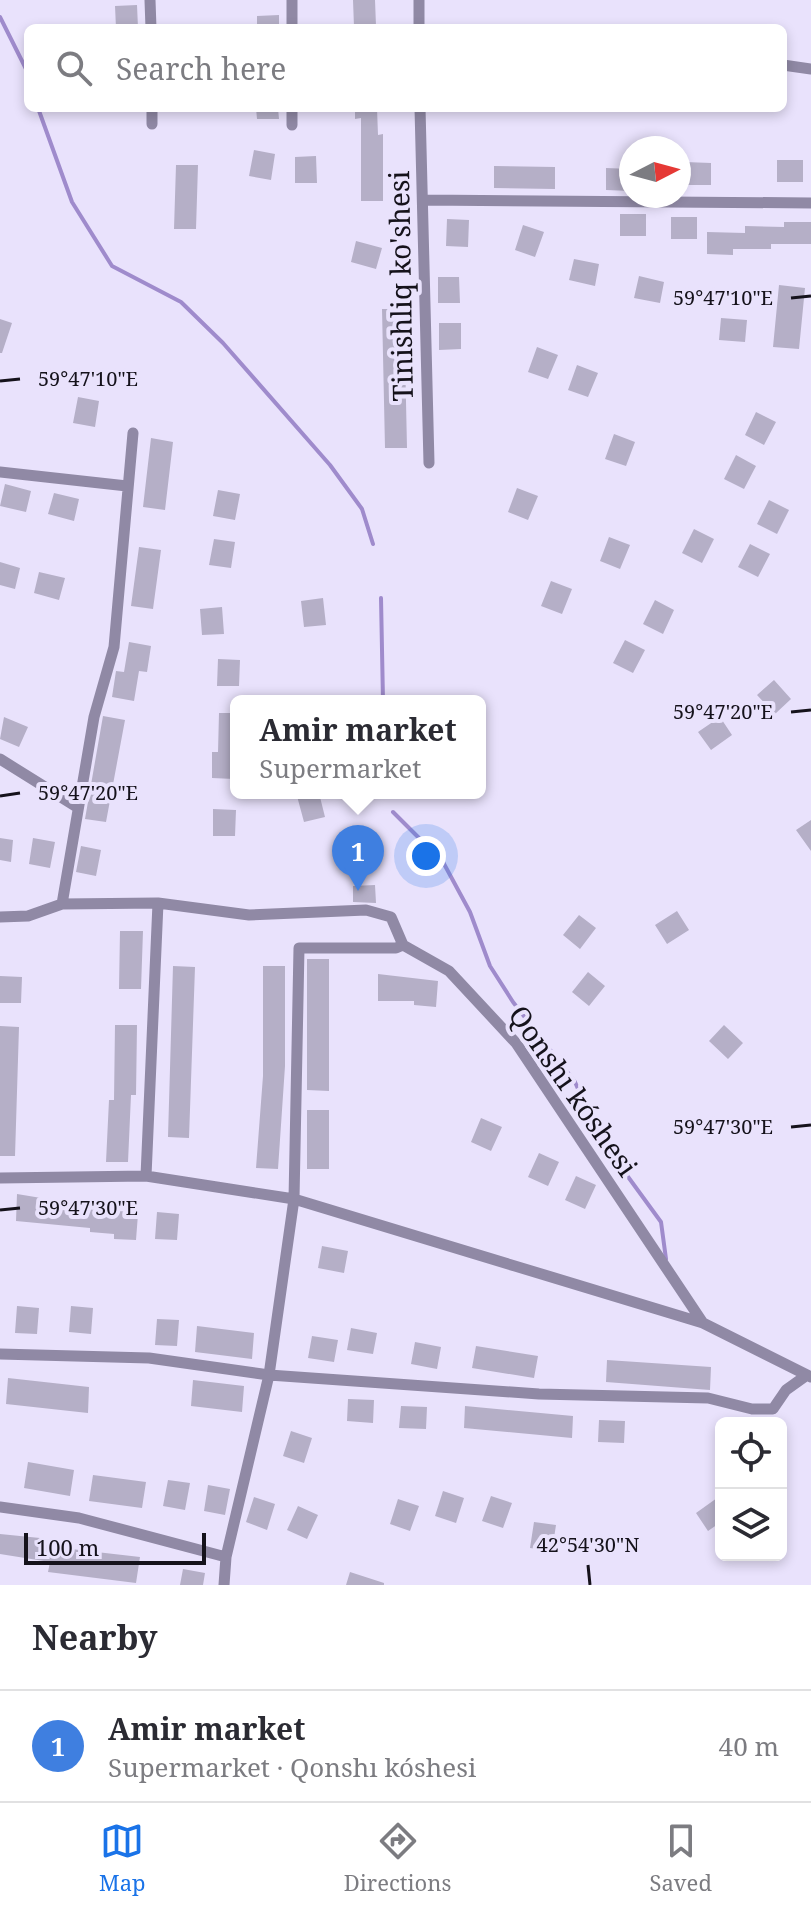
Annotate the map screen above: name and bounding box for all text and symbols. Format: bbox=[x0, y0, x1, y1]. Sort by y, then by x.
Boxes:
search box bbox=[24, 24, 787, 112]
icon: search bbox=[52, 46, 96, 90]
text: Search here bbox=[116, 48, 286, 89]
north arrow bbox=[619, 136, 691, 208]
street label: Tinishliq ko'shesi bbox=[379, 170, 421, 402]
text: 59°47'10"E bbox=[673, 284, 773, 311]
text: 59°47'10"E bbox=[38, 365, 138, 392]
popup bbox=[230, 695, 486, 799]
text: 59°47'20"E bbox=[673, 698, 773, 725]
text: Amir market bbox=[259, 709, 457, 750]
text: Supermarket bbox=[259, 750, 421, 786]
text: 59°47'20"E bbox=[38, 779, 138, 806]
pin: 1 bbox=[332, 825, 384, 891]
your location bbox=[406, 836, 446, 876]
street label: Qonshı kóshesi bbox=[501, 997, 647, 1184]
text: 59°47'30"E bbox=[673, 1113, 773, 1140]
text: 59°47'30"E bbox=[38, 1194, 138, 1221]
map controls bbox=[715, 1417, 787, 1561]
button: locate bbox=[715, 1417, 787, 1489]
button: layers bbox=[715, 1489, 787, 1561]
scale bar bbox=[24, 1529, 206, 1565]
text: 42°54'30"N bbox=[537, 1531, 639, 1558]
text: 100 m bbox=[36, 1532, 99, 1562]
text: Nearby bbox=[32, 1614, 158, 1660]
text: Amir market bbox=[108, 1708, 305, 1749]
text: 1 bbox=[51, 1728, 65, 1764]
text: 40 m bbox=[719, 1728, 779, 1764]
text: Supermarket · Qonshı kóshesi bbox=[108, 1749, 476, 1785]
tab: Map bbox=[99, 1819, 146, 1897]
tab: Directions bbox=[344, 1819, 451, 1897]
tab: Saved bbox=[650, 1819, 712, 1897]

